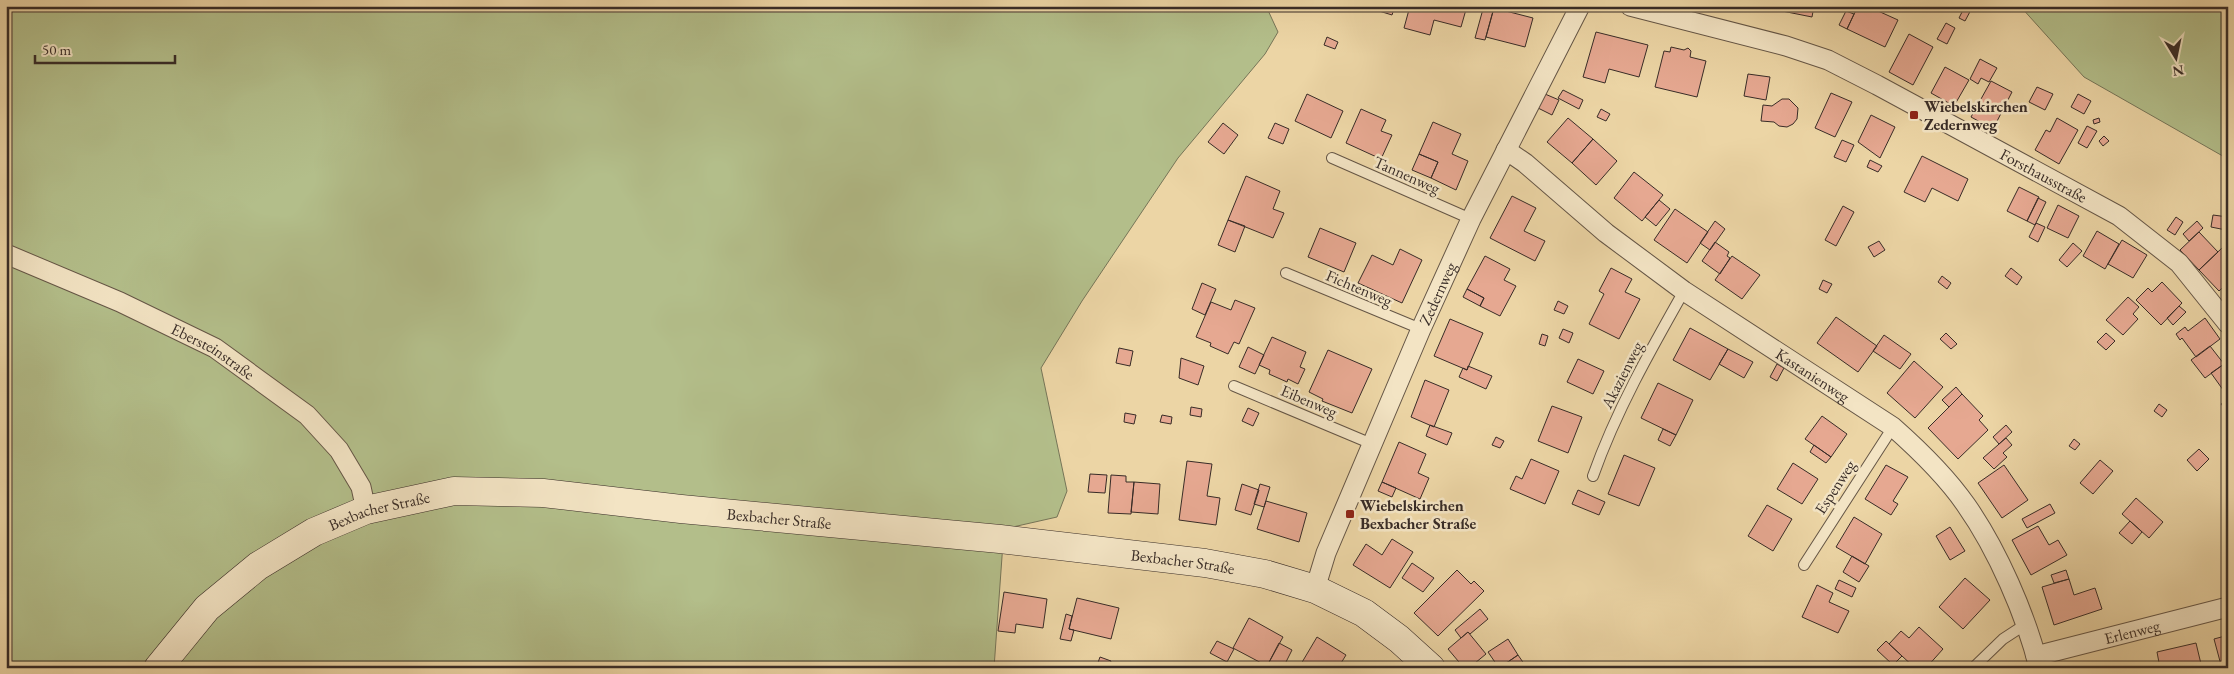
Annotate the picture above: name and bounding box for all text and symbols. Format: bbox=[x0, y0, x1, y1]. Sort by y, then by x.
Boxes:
scale bar bbox=[35, 32, 175, 64]
north arrow bbox=[2152, 32, 2202, 82]
text: 50 m bbox=[42, 40, 71, 59]
text: N bbox=[2170, 61, 2185, 81]
place label: Wiebelskirchen Zedernweg bbox=[1924, 96, 2028, 135]
marker: Wiebelskirchen Zedernweg bbox=[1908, 109, 1920, 121]
street label: Forsthausstraße bbox=[1997, 143, 2091, 207]
street label: Tannenweg bbox=[1371, 151, 1444, 199]
street label: Zedernweg bbox=[1414, 258, 1461, 328]
street label: Fichtenweg bbox=[1323, 265, 1396, 312]
street label: Ebersteinstraße bbox=[168, 318, 259, 384]
street label: Akazienweg bbox=[1596, 337, 1648, 413]
street label: Kastanienweg bbox=[1772, 343, 1855, 407]
street label: Eibenweg bbox=[1278, 380, 1341, 423]
street label: Espenweg bbox=[1810, 455, 1861, 518]
street label: Bexbacher Straße bbox=[325, 486, 432, 535]
place label: Wiebelskirchen Bexbacher Straße bbox=[1360, 495, 1476, 534]
street label: Bexbacher Straße bbox=[726, 503, 832, 534]
marker: Wiebelskirchen Bexbacher Straße bbox=[1344, 508, 1356, 520]
street label: Bexbacher Straße bbox=[1130, 544, 1236, 579]
street label: Erlenweg bbox=[2102, 614, 2163, 649]

